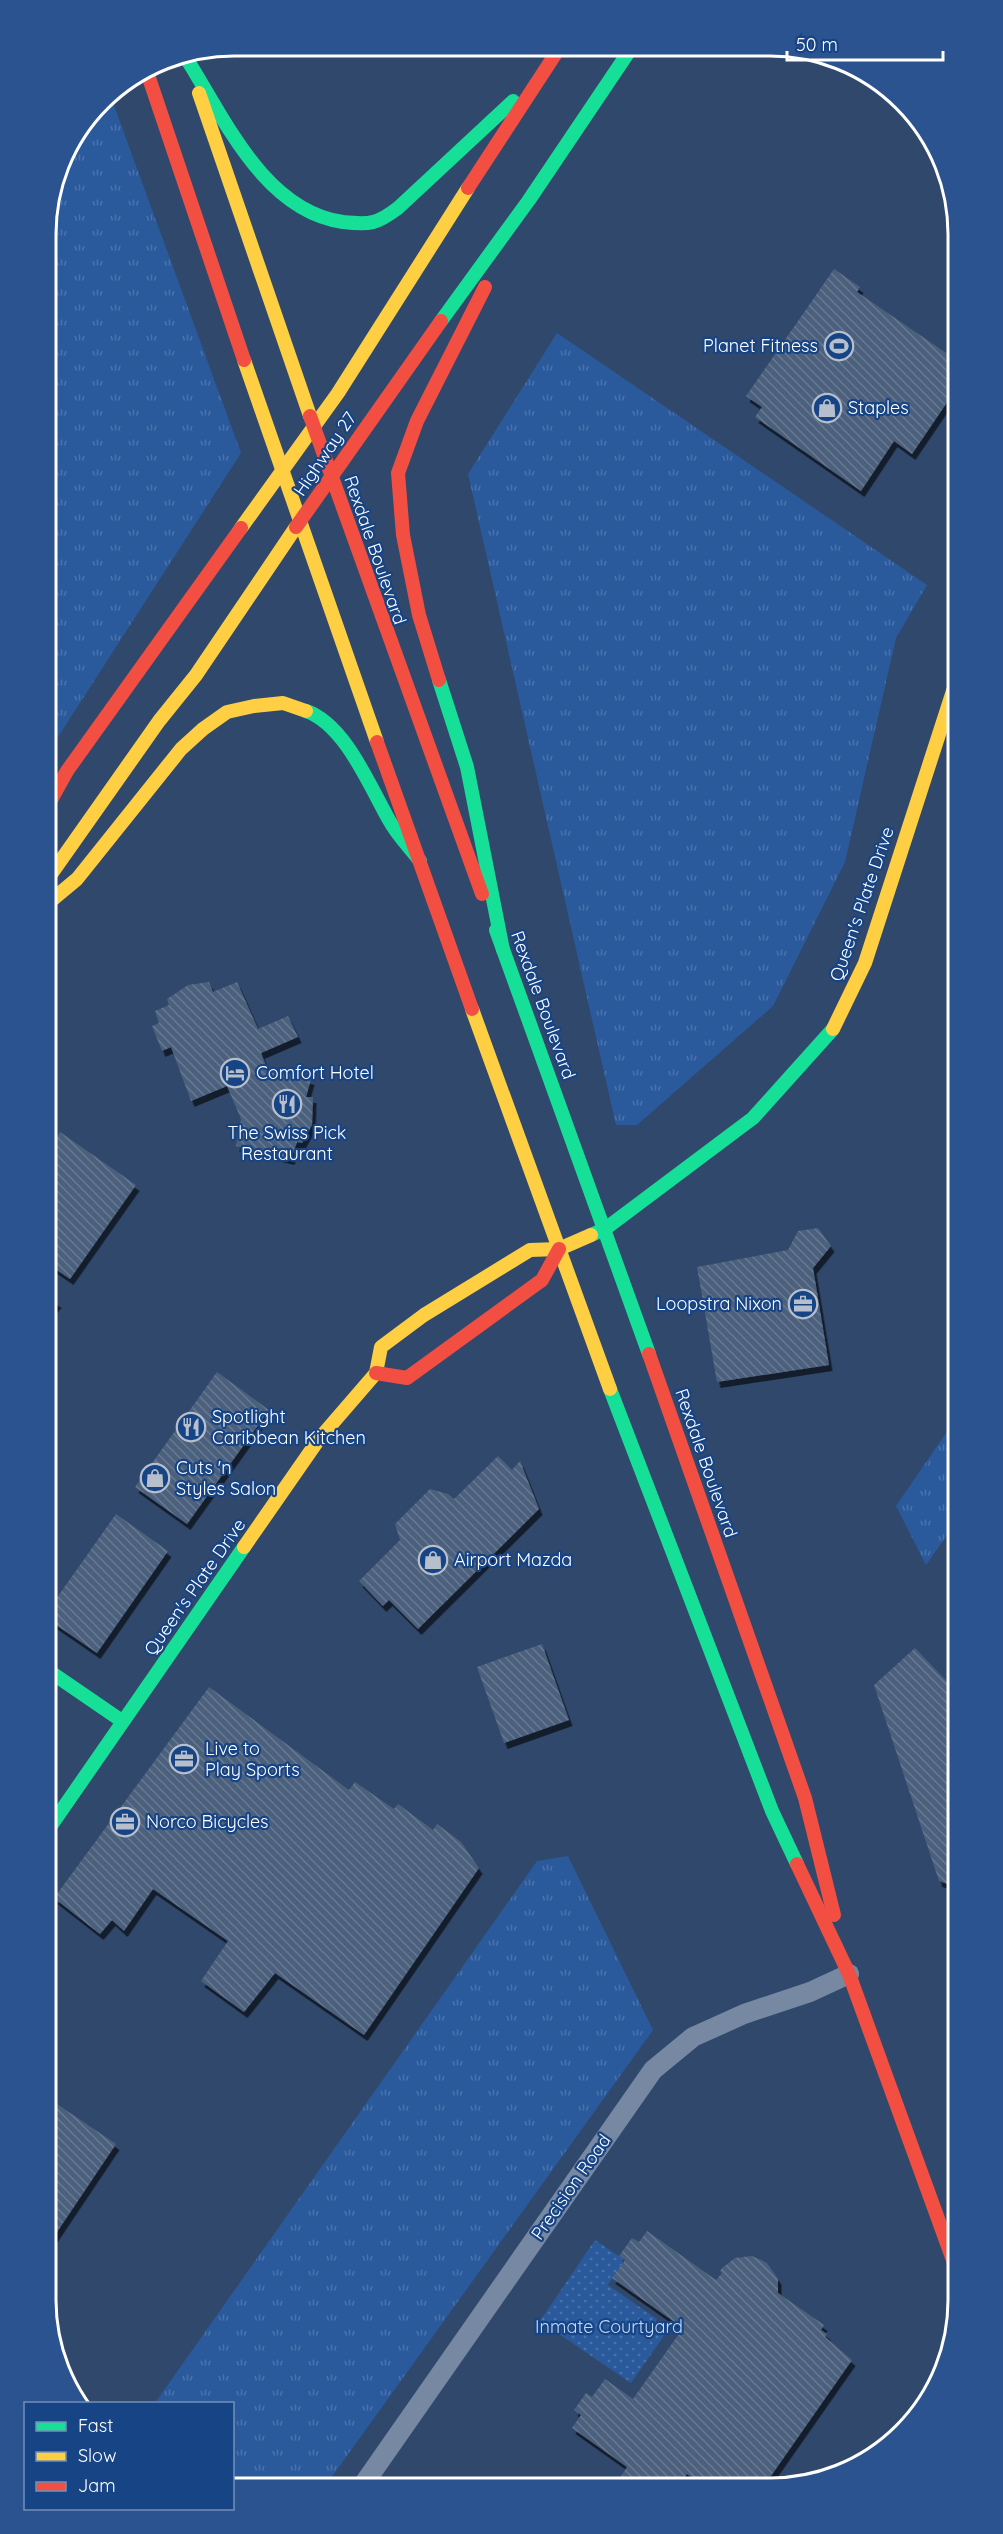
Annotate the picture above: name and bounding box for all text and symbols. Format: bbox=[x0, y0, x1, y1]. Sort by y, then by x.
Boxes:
scale bar bbox=[787, 24, 943, 62]
text: 50 m bbox=[796, 33, 838, 56]
sports icon: Planet Fitness bbox=[823, 330, 855, 362]
place label: Planet Fitness bbox=[703, 334, 818, 357]
shop icon: Staples bbox=[811, 392, 843, 424]
place label: Staples bbox=[848, 396, 909, 419]
street label: Highway 27 bbox=[288, 407, 361, 500]
street label: Rexdale Boulevard bbox=[339, 472, 412, 627]
street label: Queen's Plate Drive bbox=[824, 824, 899, 984]
street label: Rexdale Boulevard bbox=[506, 928, 581, 1082]
hotel icon: Comfort Hotel bbox=[219, 1057, 251, 1089]
place label: Comfort Hotel bbox=[256, 1061, 374, 1084]
restaurant icon: The Swiss Pick Restaurant bbox=[271, 1088, 303, 1120]
place label: The Swiss Pick Restaurant bbox=[227, 1121, 347, 1165]
office icon: Loopstra Nixon bbox=[787, 1288, 819, 1320]
place label: Loopstra Nixon bbox=[656, 1292, 782, 1315]
street label: Rexdale Boulevard bbox=[670, 1385, 743, 1540]
place label: Spotlight Caribbean Kitchen bbox=[212, 1405, 366, 1449]
restaurant icon: Spotlight Caribbean Kitchen bbox=[175, 1411, 207, 1443]
place label: Cuts 'n Styles Salon bbox=[176, 1456, 276, 1500]
shop icon: Cuts 'n Styles Salon bbox=[139, 1462, 171, 1494]
street label: Queen's Plate Drive bbox=[139, 1514, 250, 1660]
shop icon: Airport Mazda bbox=[417, 1544, 449, 1576]
place label: Airport Mazda bbox=[454, 1548, 572, 1571]
place label: Live to Play Sports bbox=[205, 1737, 300, 1781]
office icon: Live to Play Sports bbox=[168, 1743, 200, 1775]
office icon: Norco Bicycles bbox=[109, 1806, 141, 1838]
place label: Norco Bicycles bbox=[146, 1810, 269, 1833]
street label: Precision Road bbox=[526, 2129, 616, 2244]
park label: Inmate Courtyard bbox=[535, 2315, 683, 2338]
legend bbox=[24, 2402, 234, 2510]
text: Fast bbox=[78, 2414, 113, 2437]
text: Slow bbox=[78, 2444, 116, 2467]
text: Jam bbox=[78, 2474, 116, 2497]

